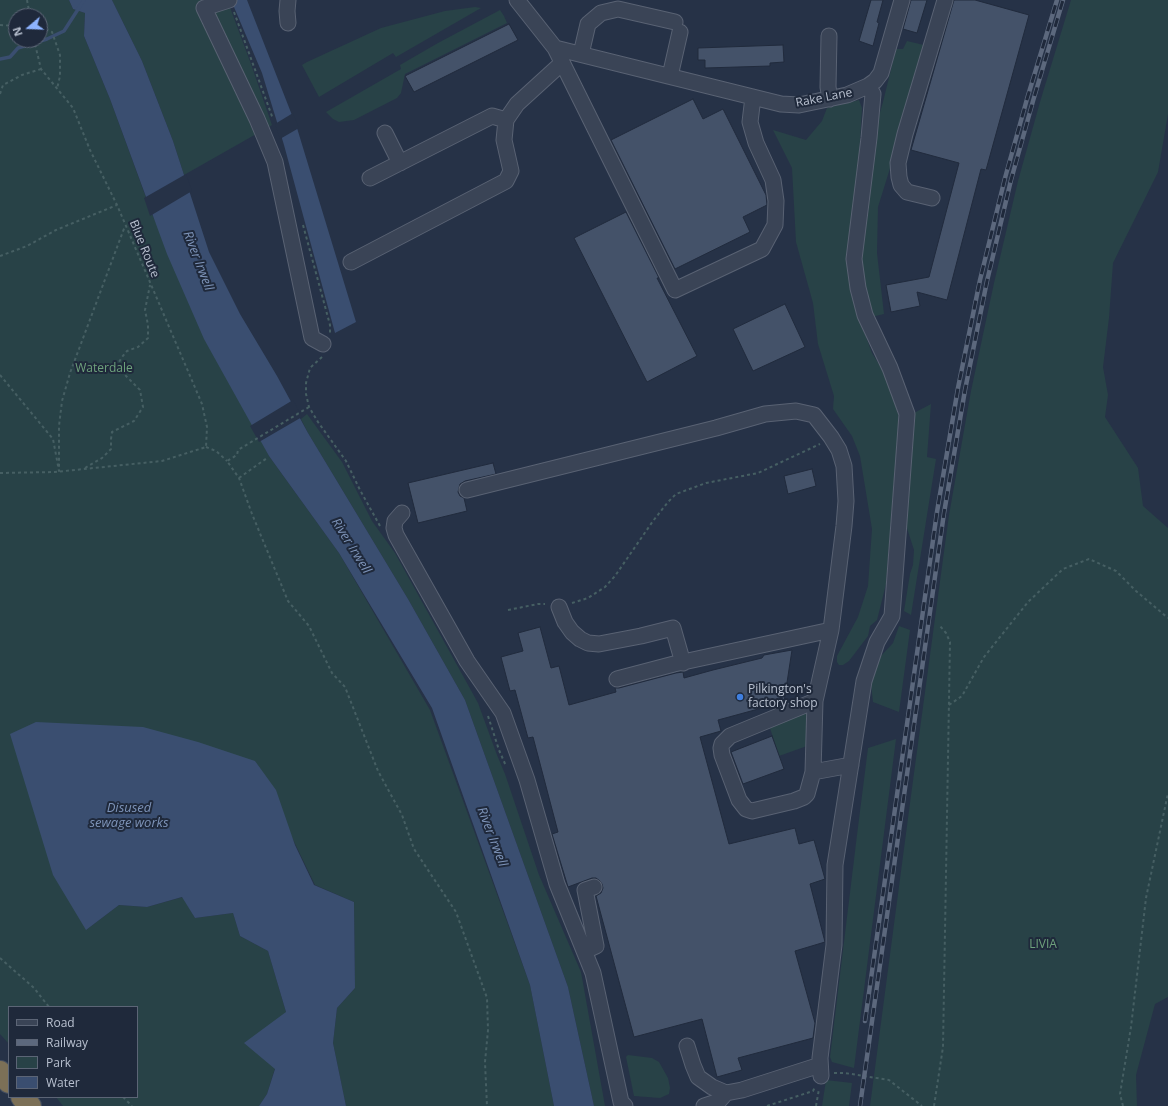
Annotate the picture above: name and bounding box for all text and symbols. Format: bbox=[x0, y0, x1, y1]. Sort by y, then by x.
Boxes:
north arrow bbox=[8, 8, 48, 48]
text: N bbox=[9, 25, 26, 38]
street label: Rake Lane bbox=[795, 85, 853, 111]
street label: Blue Route bbox=[126, 218, 162, 280]
water label: River Irwell bbox=[179, 229, 217, 293]
park label: Waterdale bbox=[75, 362, 133, 376]
water label: River Irwell bbox=[328, 515, 374, 577]
place label: Pilkington's factory shop bbox=[748, 683, 818, 711]
marker: Pilkington's factory shop bbox=[735, 692, 745, 702]
water label: Disused sewage works bbox=[89, 800, 169, 831]
water label: River Irwell bbox=[473, 805, 511, 869]
park label: LIVIA bbox=[1029, 938, 1057, 952]
legend bbox=[8, 1006, 138, 1098]
text: Road bbox=[46, 1014, 75, 1031]
text: Railway bbox=[46, 1034, 88, 1051]
text: Park bbox=[46, 1054, 71, 1071]
text: Water bbox=[46, 1074, 80, 1091]

